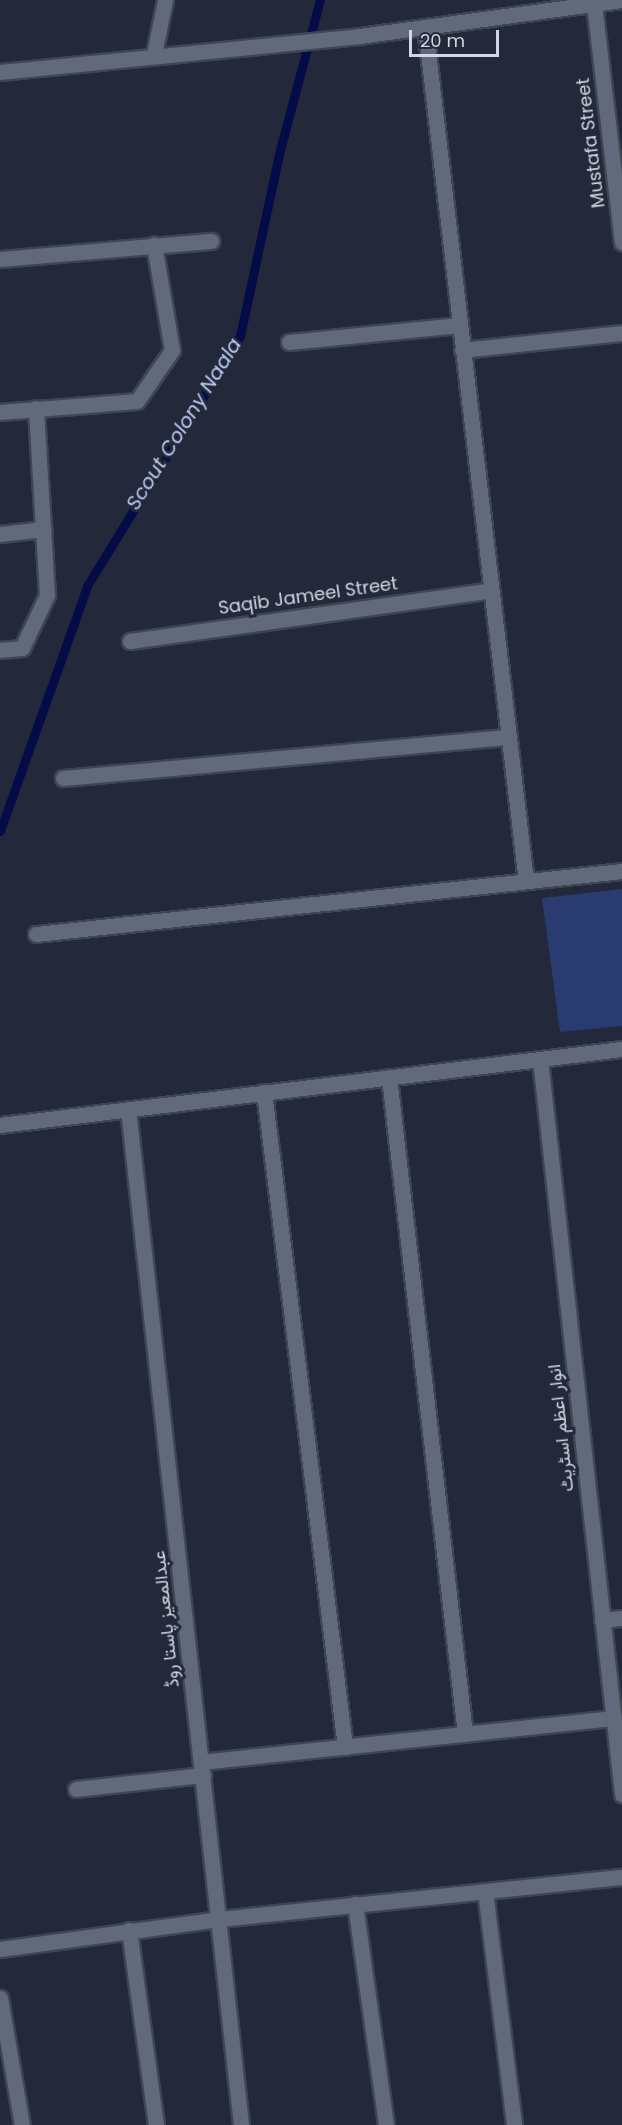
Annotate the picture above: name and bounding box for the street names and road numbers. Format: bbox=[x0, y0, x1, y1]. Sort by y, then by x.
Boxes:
street label: Mustafa Street bbox=[572, 77, 610, 209]
street label: Saqib Jameel Street bbox=[217, 573, 399, 619]
street label: انوار اعظم اسٹریٹ bbox=[544, 1363, 578, 1493]
street label: عبدالمعیز پاستا روڈ bbox=[148, 1549, 184, 1689]

